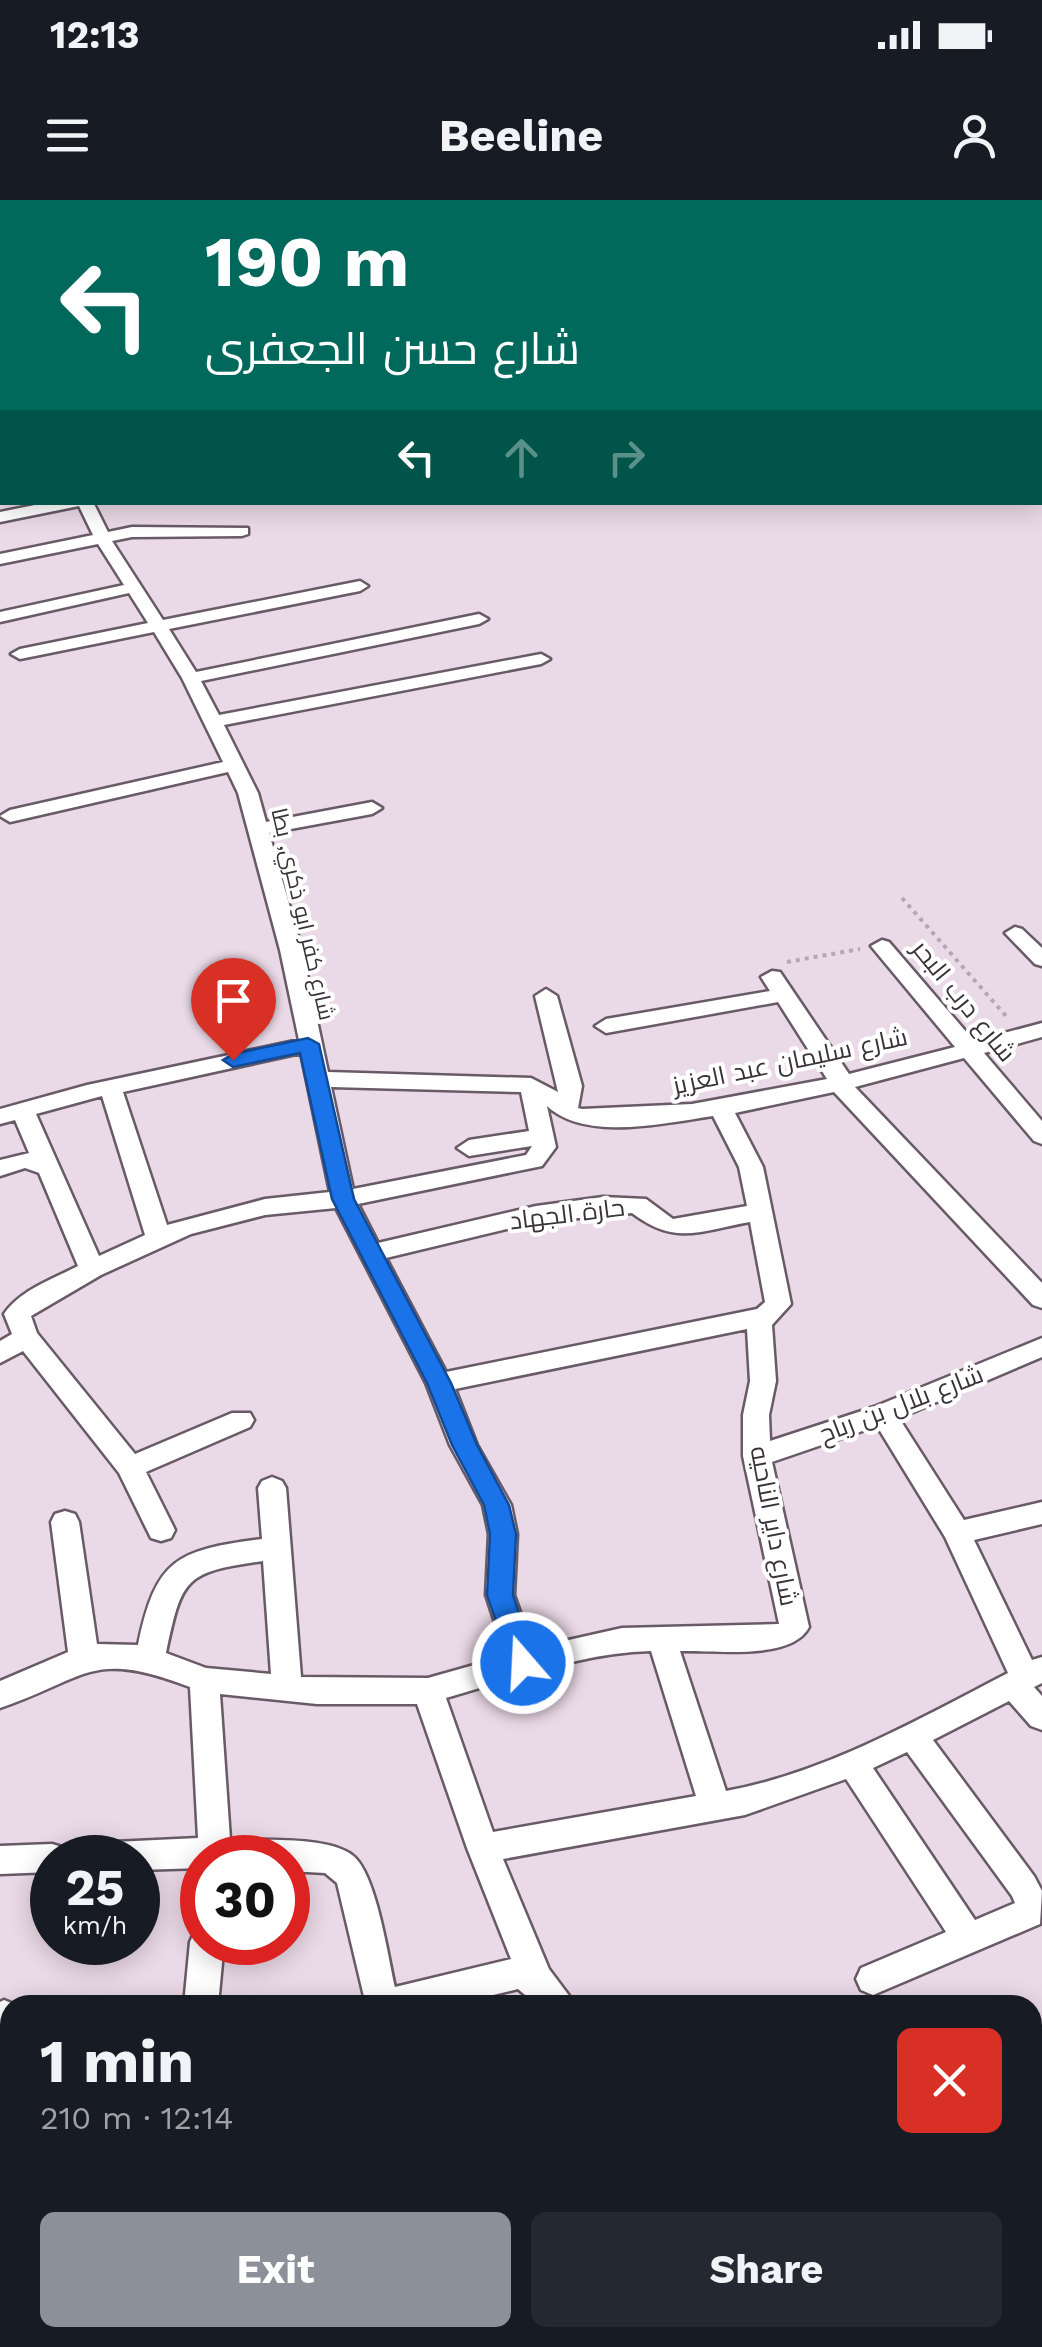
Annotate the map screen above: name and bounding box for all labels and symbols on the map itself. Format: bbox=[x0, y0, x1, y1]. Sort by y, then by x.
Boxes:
street label: شارع كفر ابو ذكري, بطا bbox=[263, 806, 340, 1023]
street label: شارع درب البحر bbox=[904, 933, 1022, 1069]
pin bbox=[191, 958, 276, 1061]
street label: شارع سليمان عبد العزيز bbox=[668, 1022, 910, 1102]
street label: حارة الجهاد bbox=[508, 1193, 626, 1235]
street label: شارع بلال بن رباح bbox=[815, 1359, 988, 1450]
street label: شارع داير الناحيه bbox=[742, 1443, 804, 1609]
position arrow bbox=[471, 1611, 575, 1715]
speed limit sign: 30 bbox=[180, 1835, 310, 1965]

